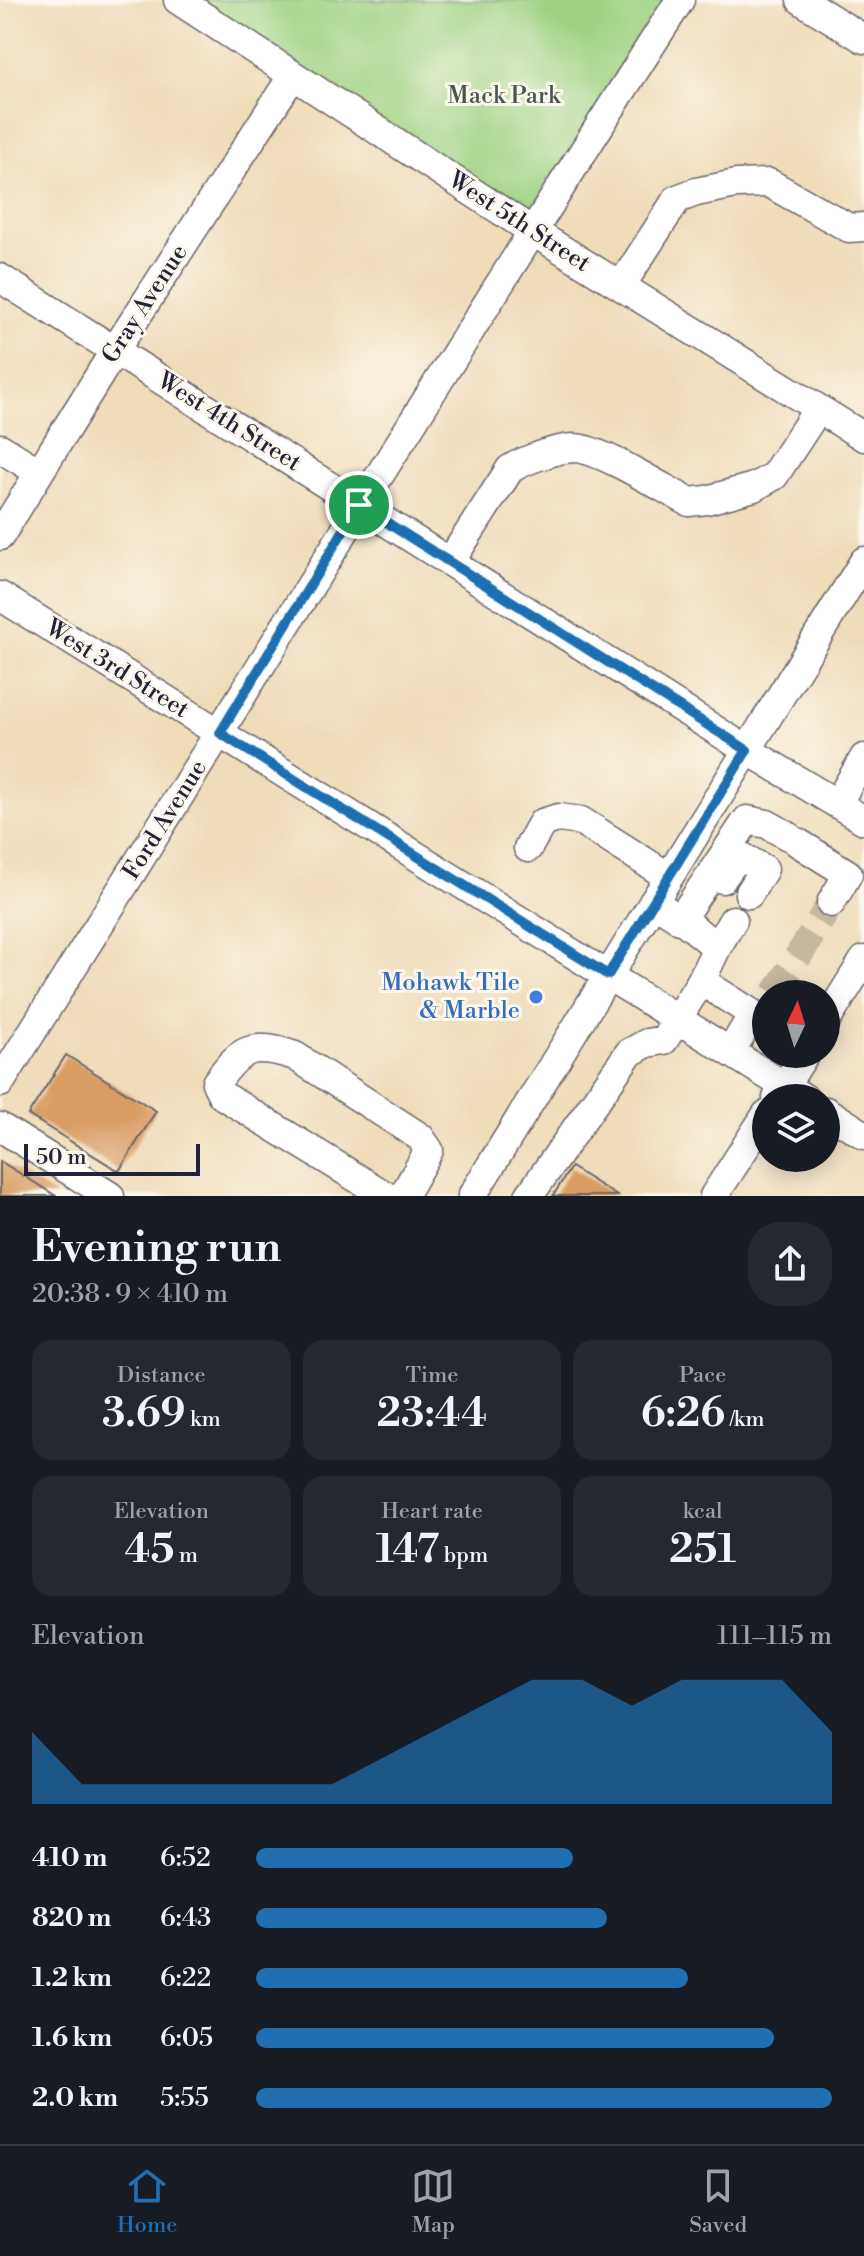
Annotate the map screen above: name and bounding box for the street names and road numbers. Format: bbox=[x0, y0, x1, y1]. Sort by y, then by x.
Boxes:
street label: West 5th Street bbox=[442, 165, 596, 279]
street label: Gray Avenue bbox=[95, 239, 195, 369]
street label: West 4th Street bbox=[151, 365, 307, 478]
street label: West 3rd Street bbox=[39, 612, 195, 725]
street label: Ford Avenue bbox=[116, 755, 214, 885]

